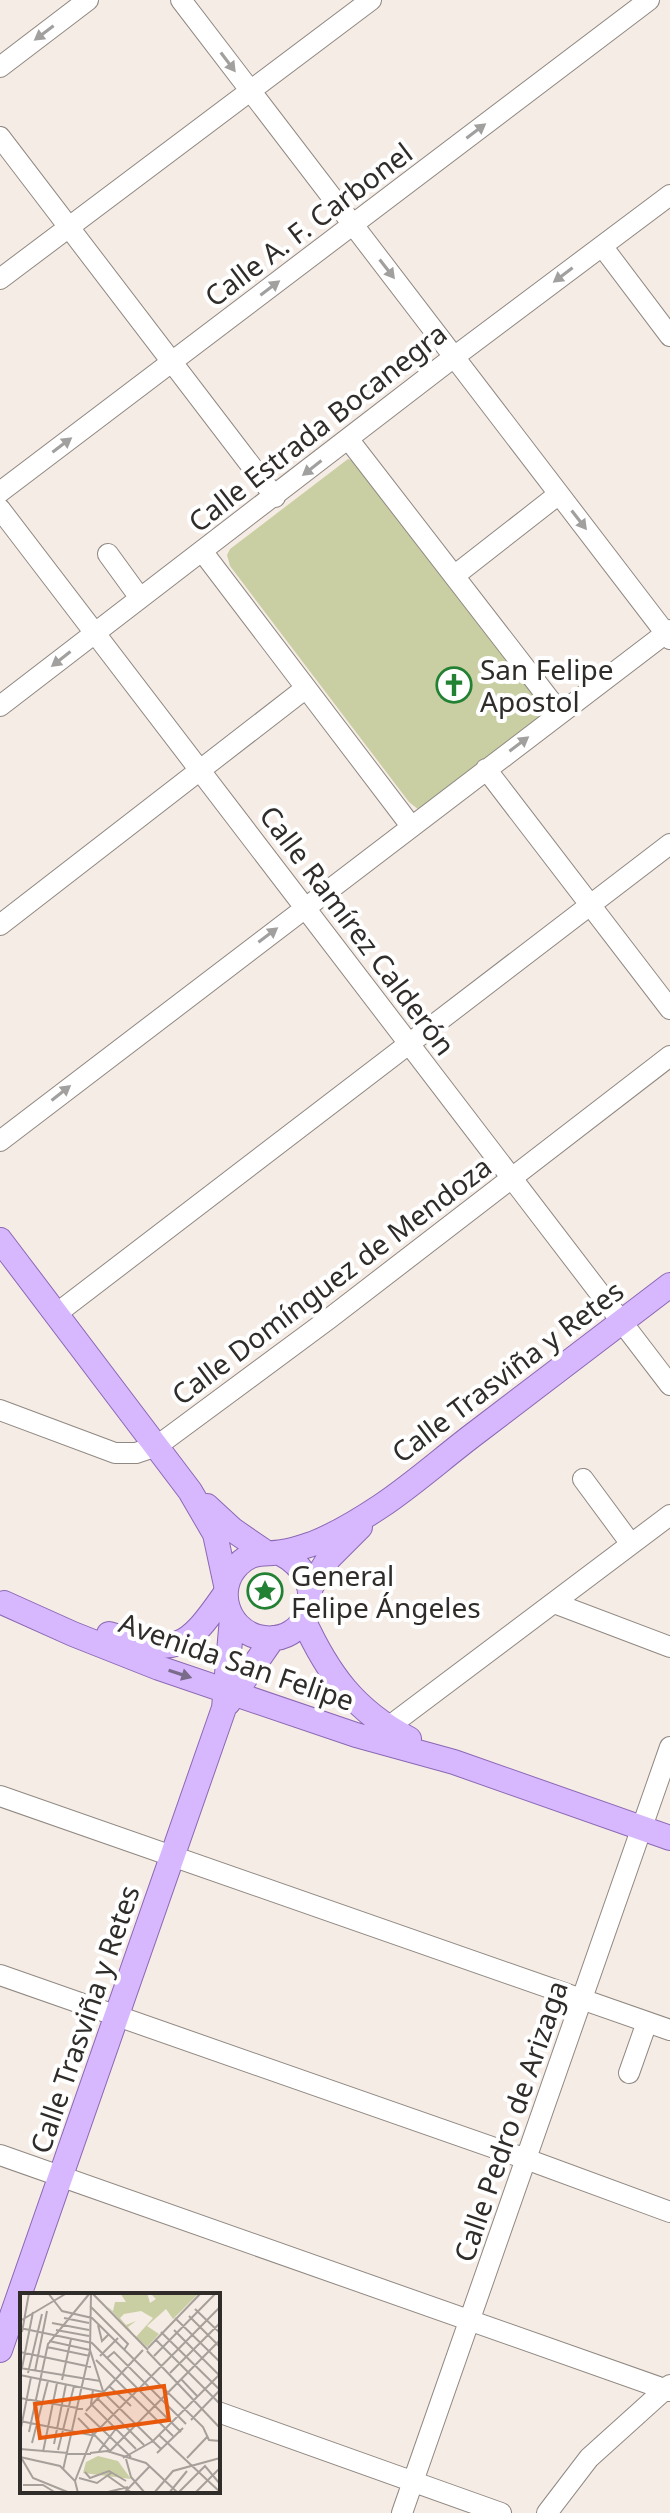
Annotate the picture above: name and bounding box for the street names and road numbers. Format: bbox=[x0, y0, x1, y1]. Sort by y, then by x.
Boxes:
street label: Calle A. F. Carbonel bbox=[196, 133, 420, 315]
street label: Calle Estrada Bocanegra bbox=[180, 314, 454, 540]
street label: Calle Ramírez Calderón bbox=[252, 797, 464, 1063]
street label: Calle Domínguez de Mendoza bbox=[163, 1147, 499, 1413]
street label: Calle Trasviña y Retes bbox=[383, 1271, 631, 1471]
street label: Avenida San Felipe bbox=[114, 1603, 360, 1719]
street label: Calle Trasviña y Retes bbox=[20, 1880, 148, 2158]
street label: Calle Pedro de Arizaga bbox=[444, 1975, 576, 2267]

